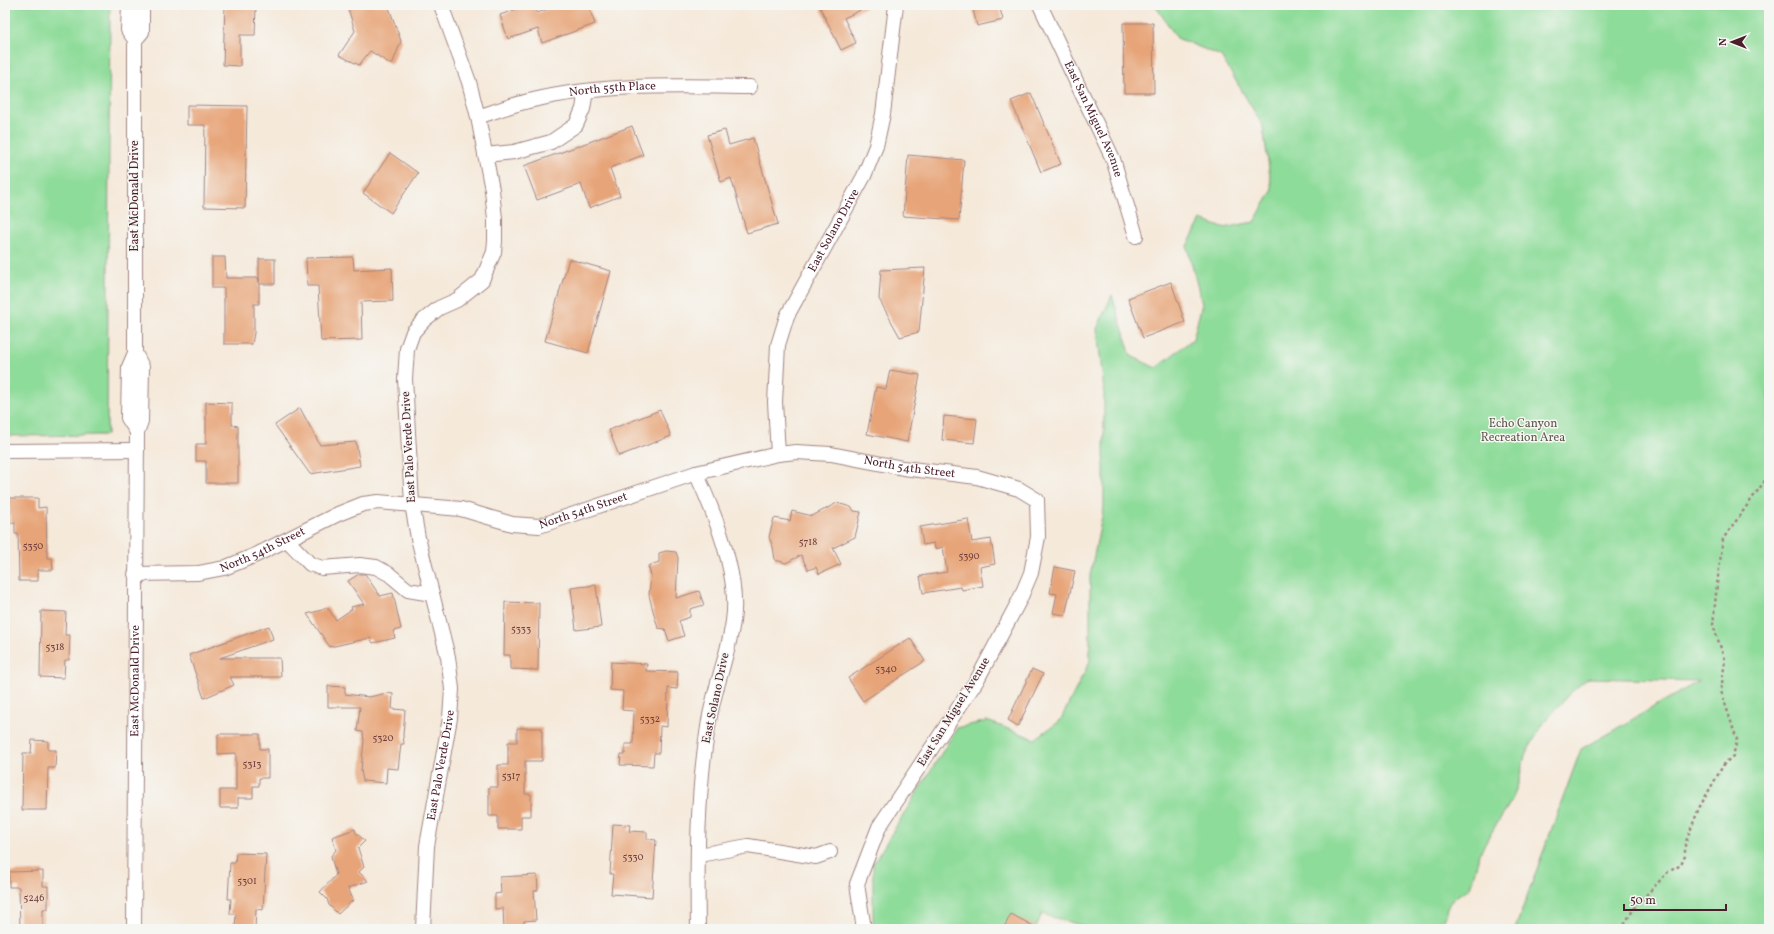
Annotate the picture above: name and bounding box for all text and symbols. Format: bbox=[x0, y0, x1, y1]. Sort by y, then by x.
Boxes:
north arrow bbox=[1712, 22, 1752, 62]
text: N bbox=[1716, 38, 1731, 46]
street label: East San Miguel Avenue bbox=[1060, 59, 1126, 179]
street label: North 55th Place bbox=[568, 78, 656, 101]
street label: East McDonald Drive bbox=[127, 140, 143, 252]
street label: East Solano Drive bbox=[805, 186, 863, 275]
street label: East Palo Verde Drive bbox=[398, 390, 420, 503]
park label: Echo Canyon Recreation Area bbox=[1481, 416, 1565, 446]
street label: North 54th Street bbox=[862, 453, 956, 482]
street label: North 54th Street bbox=[537, 489, 630, 533]
street label: North 54th Street bbox=[218, 524, 308, 577]
house number: 5718 bbox=[799, 535, 817, 549]
house number: 5350 bbox=[23, 539, 43, 553]
house number: 5390 bbox=[958, 549, 980, 563]
house number: 5333 bbox=[511, 622, 531, 636]
street label: East McDonald Drive bbox=[127, 625, 144, 737]
house number: 5318 bbox=[46, 640, 64, 654]
street label: East Solano Drive bbox=[699, 651, 734, 745]
street label: East San Miguel Avenue bbox=[914, 654, 994, 770]
house number: 5340 bbox=[875, 662, 897, 676]
street label: East Palo Verde Drive bbox=[424, 709, 459, 822]
house number: 5332 bbox=[640, 712, 660, 726]
house number: 5320 bbox=[372, 731, 394, 745]
house number: 5313 bbox=[243, 757, 261, 771]
house number: 5317 bbox=[502, 769, 520, 783]
house number: 5330 bbox=[623, 850, 643, 864]
house number: 5301 bbox=[237, 874, 257, 888]
scale bar bbox=[1624, 886, 1726, 912]
house number: 5246 bbox=[24, 891, 44, 905]
text: 50 m bbox=[1630, 893, 1656, 909]

